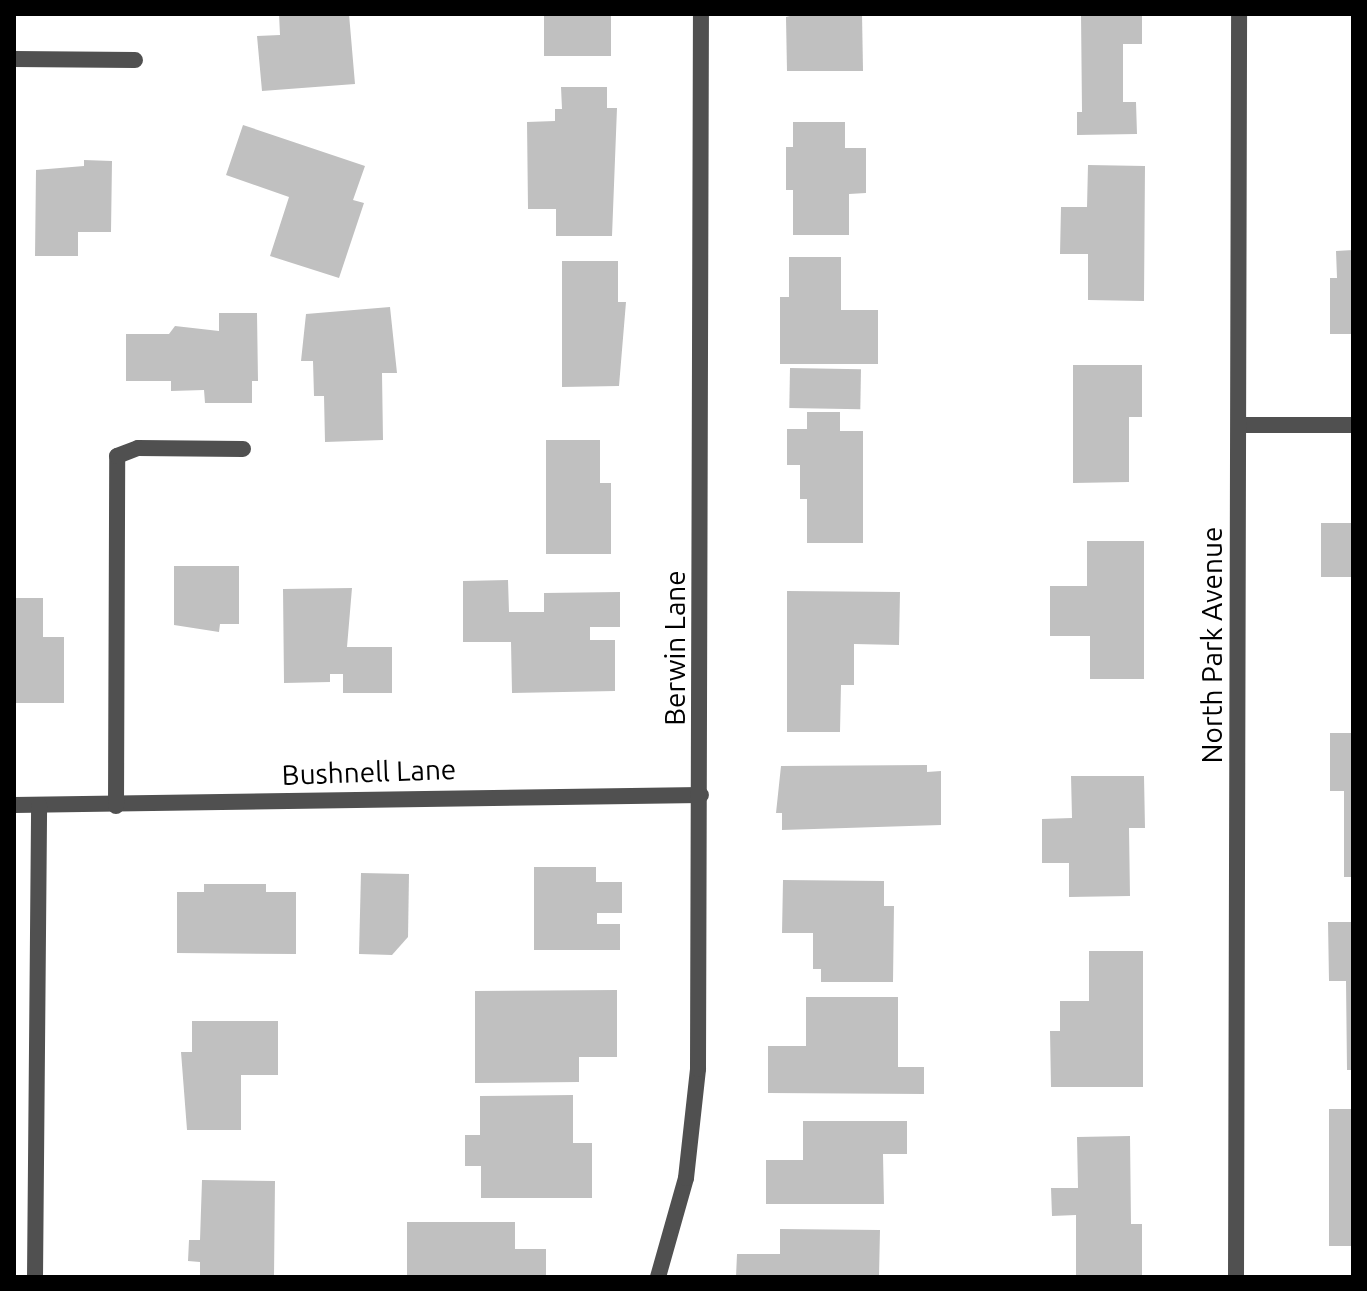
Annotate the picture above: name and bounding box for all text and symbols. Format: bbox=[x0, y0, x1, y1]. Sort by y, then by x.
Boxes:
street label: North Park Avenue bbox=[1195, 527, 1229, 763]
street label: Berwin Lane bbox=[658, 570, 692, 726]
street label: Bushnell Lane bbox=[281, 752, 457, 792]

